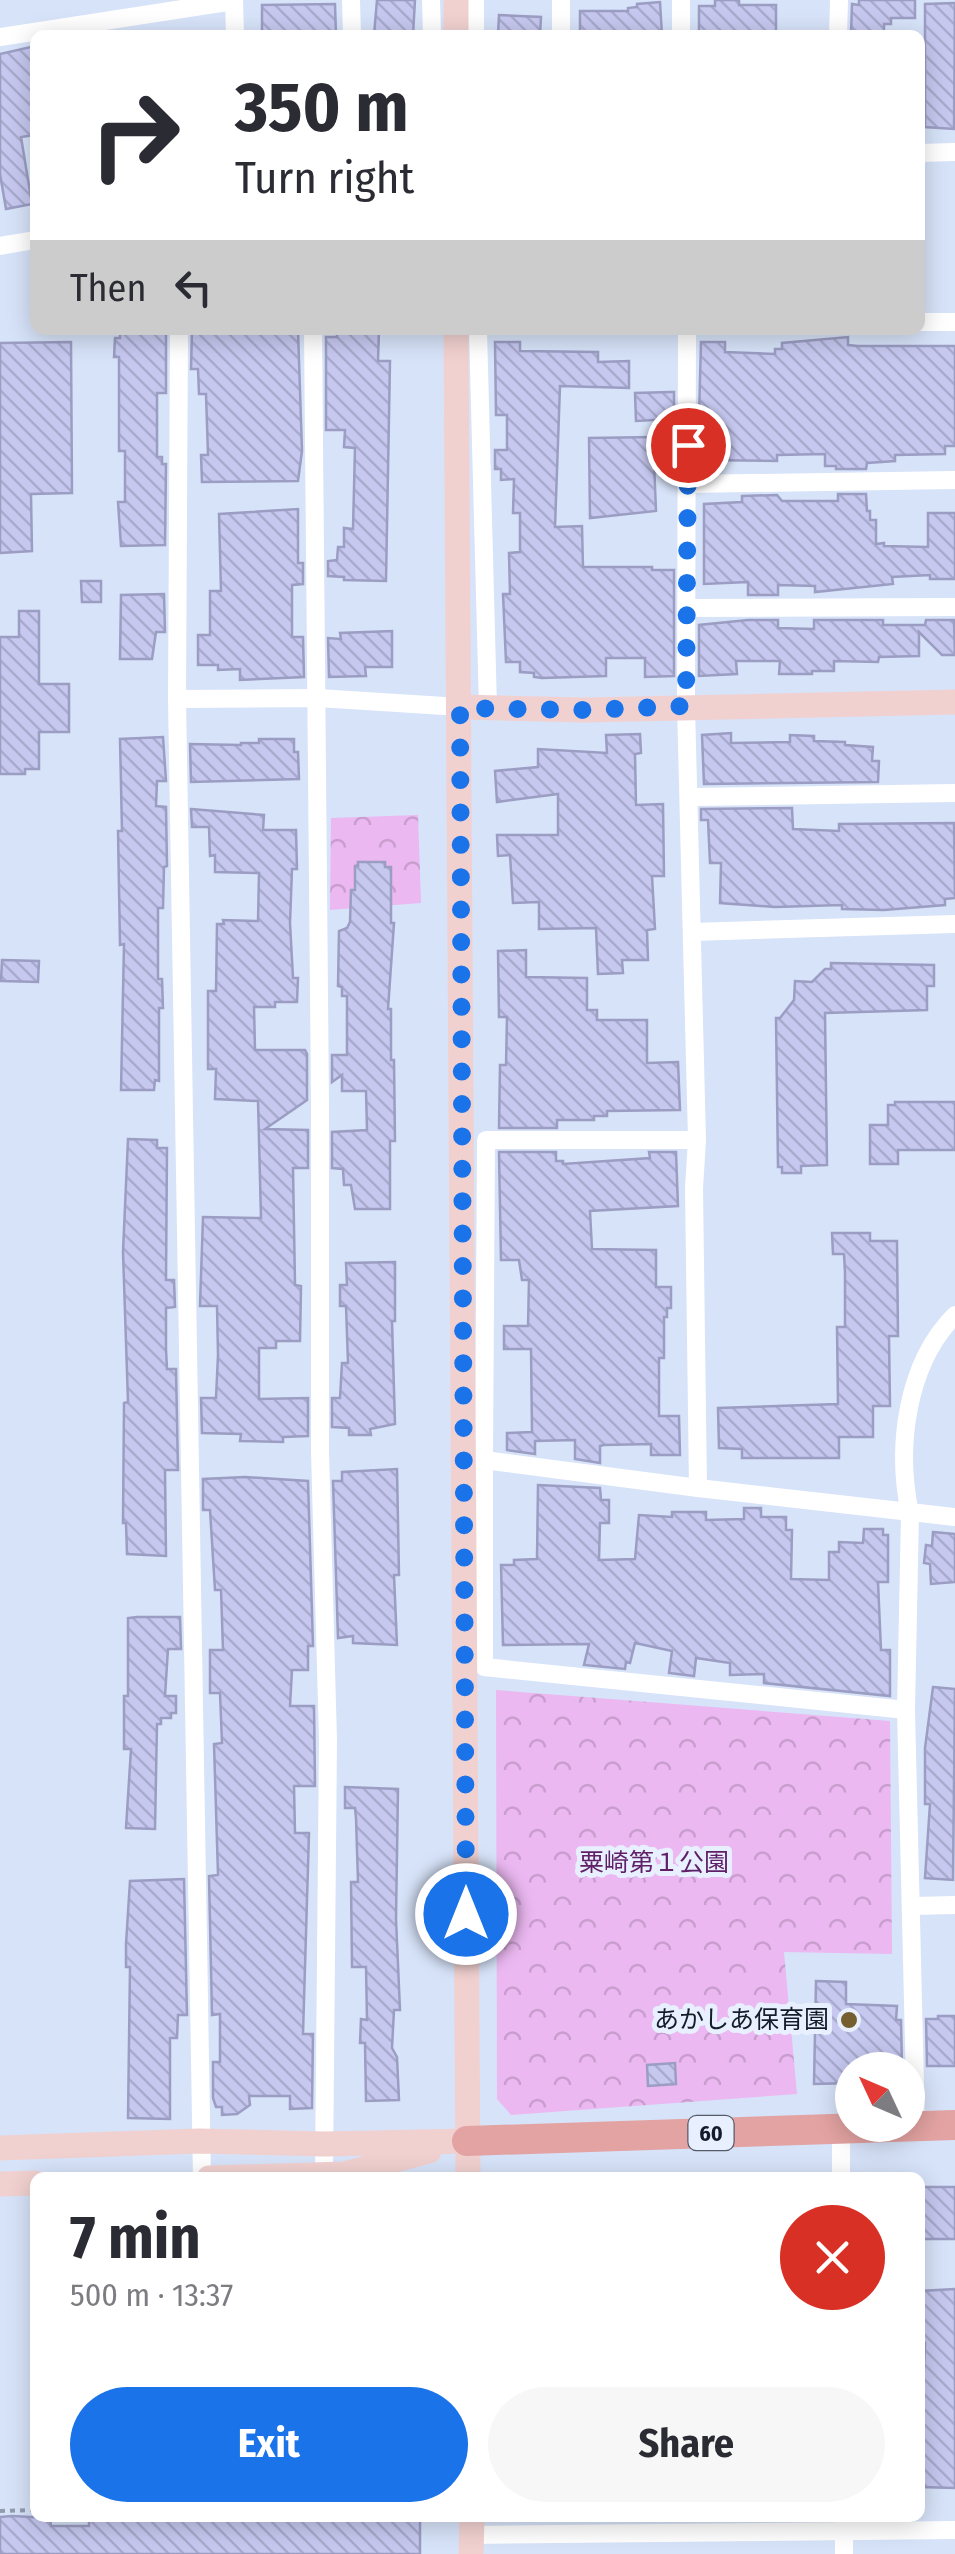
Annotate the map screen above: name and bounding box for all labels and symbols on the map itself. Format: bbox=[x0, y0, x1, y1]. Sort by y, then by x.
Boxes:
pin bbox=[646, 403, 731, 488]
park label: 粟崎第１公園 bbox=[579, 1848, 729, 1878]
position arrow bbox=[414, 1862, 518, 1966]
place label: あかしあ保育園 bbox=[654, 2005, 829, 2035]
marker: あかしあ保育園 bbox=[838, 2009, 860, 2031]
north arrow bbox=[835, 2052, 925, 2142]
road number: 60 bbox=[688, 2116, 734, 2150]

